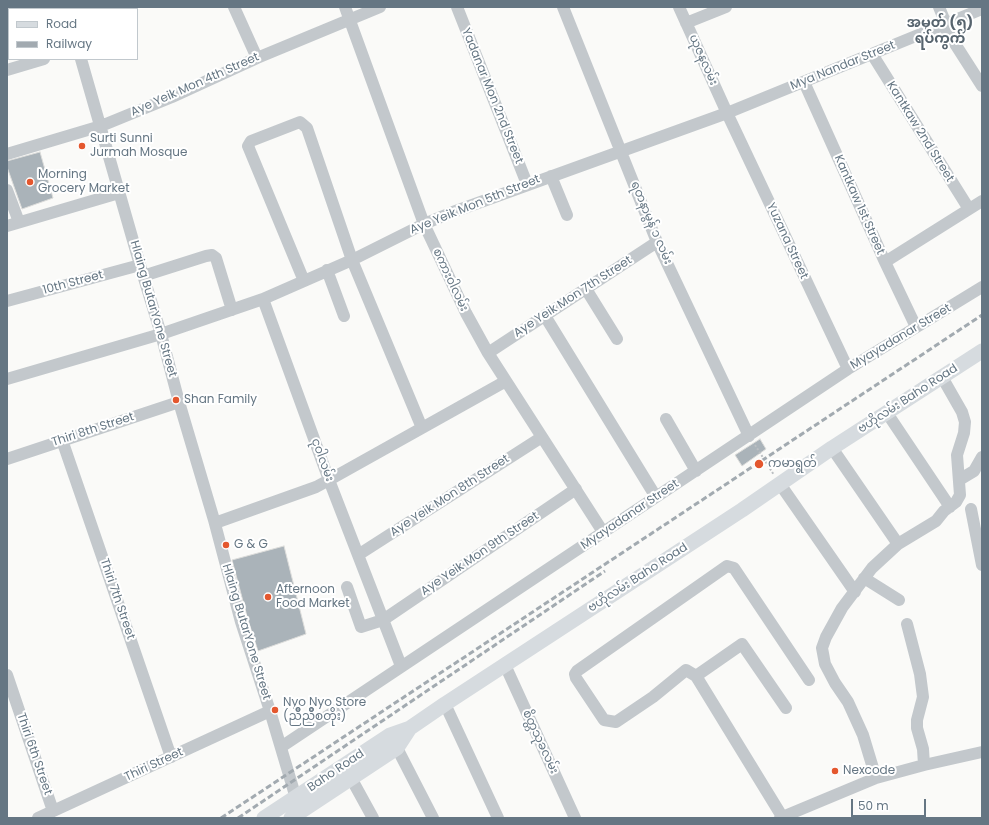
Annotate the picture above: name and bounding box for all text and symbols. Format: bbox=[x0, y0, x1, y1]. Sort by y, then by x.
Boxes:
legend bbox=[8, 8, 138, 60]
text: Road bbox=[46, 15, 77, 32]
district label: အမှတ် (၅) ရပ်ကွက် bbox=[907, 15, 973, 48]
street label: Yadanar Mon 2nd Street bbox=[458, 26, 526, 166]
street label: ယုဇနလမ်း bbox=[685, 32, 721, 88]
text: Railway bbox=[46, 35, 92, 52]
street label: Mya Nandar Street bbox=[789, 38, 897, 94]
street label: Aye Yeik Mon 4th Street bbox=[129, 50, 261, 120]
street label: Kantkaw 2nd Street bbox=[883, 79, 957, 185]
place label: Surti Sunni Jurmah Mosque bbox=[90, 132, 187, 160]
marker: Surti Sunni Jurmah Mosque bbox=[77, 141, 87, 151]
street label: Kantkaw 1st Street bbox=[831, 153, 887, 257]
place label: Morning Grocery Market bbox=[38, 168, 130, 196]
street label: Aye Yeik Mon 5th Street bbox=[408, 172, 542, 238]
marker: Morning Grocery Market bbox=[25, 177, 35, 187]
street label: ရတနာမွန် ၁ လမ်း bbox=[627, 179, 675, 267]
street label: Yuzana Street bbox=[763, 201, 811, 281]
street label: Hlaing ButarYone Street bbox=[127, 239, 179, 379]
street label: စကား၀ါလမ်း bbox=[429, 246, 471, 314]
street label: Aye Yeik Mon 7th Street bbox=[511, 253, 635, 341]
street label: 10th Street bbox=[41, 268, 105, 298]
street label: Myayadanar Street bbox=[848, 301, 954, 373]
street label: ဗဟိုလမ်း Baho Road bbox=[856, 361, 960, 437]
place label: Shan Family bbox=[184, 393, 257, 407]
marker: Shan Family bbox=[171, 395, 181, 405]
street label: Thiri 8th Street bbox=[50, 410, 136, 450]
street label: ငုဝါလမ်း bbox=[308, 436, 336, 484]
street label: Aye Yeik Mon 8th Street bbox=[388, 452, 512, 540]
place label: ကမာရွတ် bbox=[768, 457, 817, 471]
marker: ကမာရွတ် bbox=[753, 458, 765, 470]
street label: Myayadanar Street bbox=[578, 477, 682, 553]
street label: Aye Yeik Mon 9th Street bbox=[418, 509, 542, 599]
place label: G & G bbox=[234, 538, 268, 552]
marker: G & G bbox=[221, 540, 231, 550]
street label: ဗဟိုလမ်း Baho Road bbox=[586, 540, 690, 616]
street label: Thiri 7th Street bbox=[96, 557, 138, 641]
street label: Hlaing ButarYone Street bbox=[218, 562, 274, 702]
place label: Afternoon Food Market bbox=[276, 583, 350, 611]
marker: Afternoon Food Market bbox=[263, 592, 273, 602]
place label: Nyo Nyo Store (ညိဳညိဳစတိုး) bbox=[283, 696, 366, 724]
marker: Nyo Nyo Store (ညိဳညိဳစတိုး) bbox=[270, 705, 280, 715]
street label: စိတ္တသုခလမ်း bbox=[519, 708, 561, 776]
street label: Thiri 6th Street bbox=[13, 711, 55, 797]
street label: Thiri Street bbox=[122, 745, 186, 785]
street label: Baho Road bbox=[305, 747, 367, 795]
place label: Nexcode bbox=[843, 764, 895, 778]
marker: Nexcode bbox=[830, 766, 840, 776]
scale bar bbox=[853, 791, 928, 817]
text: 50 m bbox=[858, 797, 889, 814]

